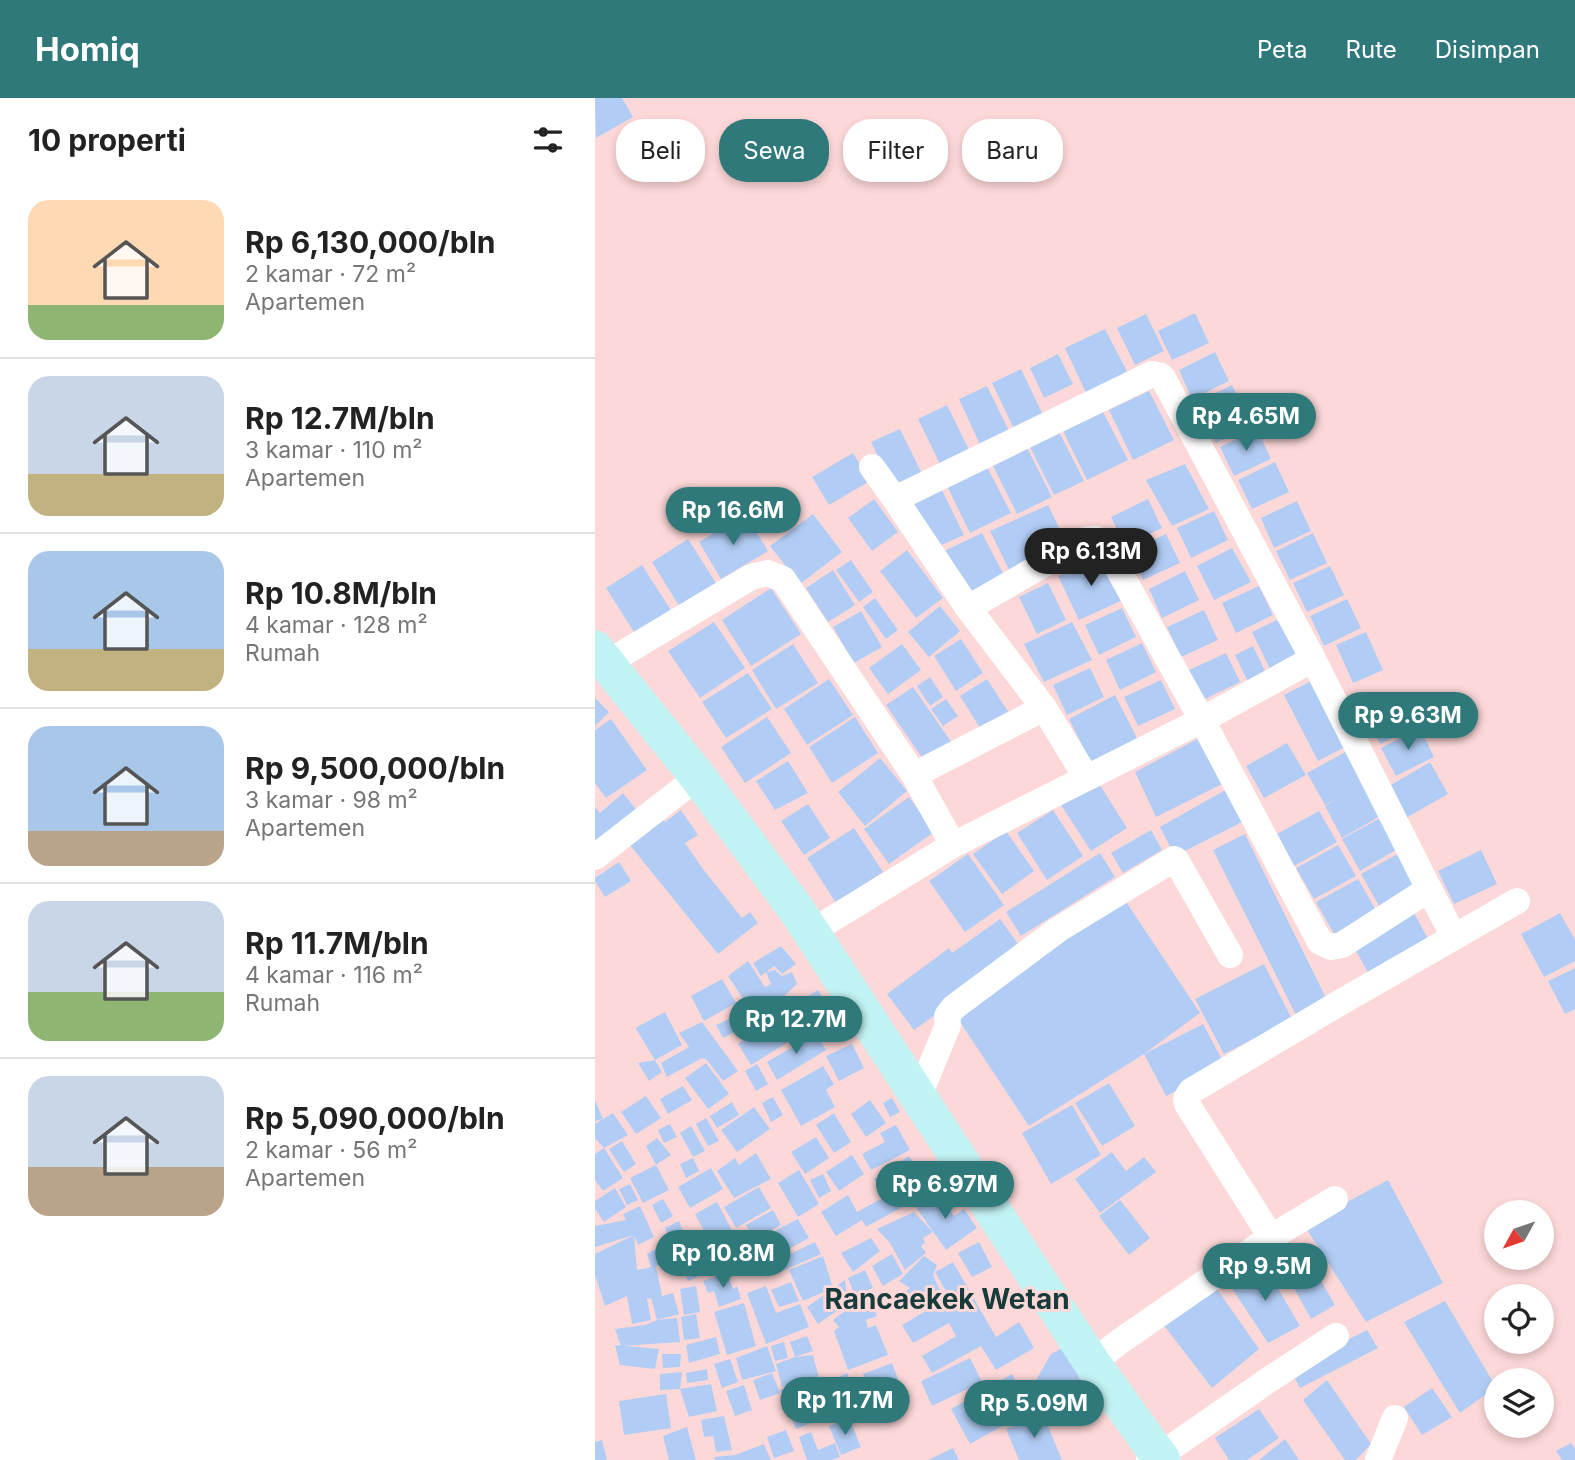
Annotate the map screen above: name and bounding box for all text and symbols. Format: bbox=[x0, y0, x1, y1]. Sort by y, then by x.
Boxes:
text: Homiq bbox=[35, 29, 140, 69]
text: Peta bbox=[1257, 35, 1308, 64]
text: Rute bbox=[1346, 35, 1397, 64]
text: Disimpan bbox=[1435, 35, 1540, 64]
chip: Beli bbox=[616, 119, 705, 182]
chip: Sewa bbox=[719, 119, 829, 182]
chip: Filter bbox=[843, 119, 948, 182]
chip: Baru bbox=[962, 119, 1063, 182]
icon: filters bbox=[529, 121, 567, 159]
text: 10 properti bbox=[28, 122, 186, 158]
text: Rp 6,130,000/bln bbox=[245, 224, 495, 260]
icon: home bbox=[84, 228, 168, 312]
text: 2 kamar · 72 m² bbox=[245, 260, 416, 288]
text: Apartemen bbox=[245, 288, 365, 316]
pin: Rp 4.65M bbox=[1174, 394, 1318, 453]
text: Rp 12.7M/bln bbox=[245, 400, 435, 436]
text: Rp 4.65M bbox=[1192, 402, 1300, 430]
icon: home bbox=[84, 404, 168, 488]
text: 3 kamar · 110 m² bbox=[245, 436, 423, 464]
text: Apartemen bbox=[245, 464, 365, 492]
pin: Rp 16.6M bbox=[661, 488, 805, 547]
text: Rp 16.6M bbox=[682, 496, 784, 524]
pin: Rp 6.13M bbox=[1019, 528, 1163, 588]
text: Rp 6.13M bbox=[1040, 537, 1142, 565]
text: Rp 10.8M/bln bbox=[245, 575, 437, 611]
icon: home bbox=[84, 579, 168, 663]
text: 4 kamar · 128 m² bbox=[245, 611, 428, 639]
text: Rumah bbox=[245, 639, 320, 667]
pin: Rp 9.63M bbox=[1336, 692, 1480, 752]
text: Rp 9.63M bbox=[1354, 701, 1462, 729]
text: Rp 9,500,000/bln bbox=[245, 750, 505, 786]
icon: home bbox=[84, 754, 168, 838]
text: 3 kamar · 98 m² bbox=[245, 786, 418, 814]
text: Apartemen bbox=[245, 814, 365, 842]
text: Rp 11.7M/bln bbox=[245, 925, 429, 961]
icon: home bbox=[84, 929, 168, 1013]
text: 4 kamar · 116 m² bbox=[245, 961, 423, 989]
text: Rumah bbox=[245, 989, 320, 1017]
pin: Rp 12.7M bbox=[724, 996, 868, 1056]
text: Rp 12.7M bbox=[745, 1005, 847, 1033]
text: Rp 5,090,000/bln bbox=[245, 1100, 505, 1136]
icon: home bbox=[84, 1104, 168, 1188]
text: 2 kamar · 56 m² bbox=[245, 1136, 417, 1164]
pin: Rp 6.97M bbox=[873, 1162, 1017, 1221]
text: Apartemen bbox=[245, 1164, 365, 1192]
text: Rp 6.97M bbox=[892, 1170, 998, 1198]
north arrow bbox=[1484, 1200, 1554, 1270]
map controls bbox=[1484, 1200, 1554, 1438]
pin: Rp 10.8M bbox=[651, 1230, 795, 1290]
text: Rp 10.8M bbox=[671, 1239, 775, 1267]
pin: Rp 9.5M bbox=[1200, 1244, 1330, 1303]
text: Rp 9.5M bbox=[1219, 1252, 1311, 1280]
district label: Rancaekek Wetan bbox=[824, 1282, 1070, 1316]
button: locate bbox=[1484, 1284, 1554, 1354]
button: layers bbox=[1484, 1368, 1554, 1438]
pin: Rp 11.7M bbox=[773, 1378, 917, 1437]
pin: Rp 5.09M bbox=[962, 1380, 1106, 1440]
text: Rp 11.7M bbox=[797, 1386, 893, 1414]
text: Rp 5.09M bbox=[980, 1389, 1088, 1417]

